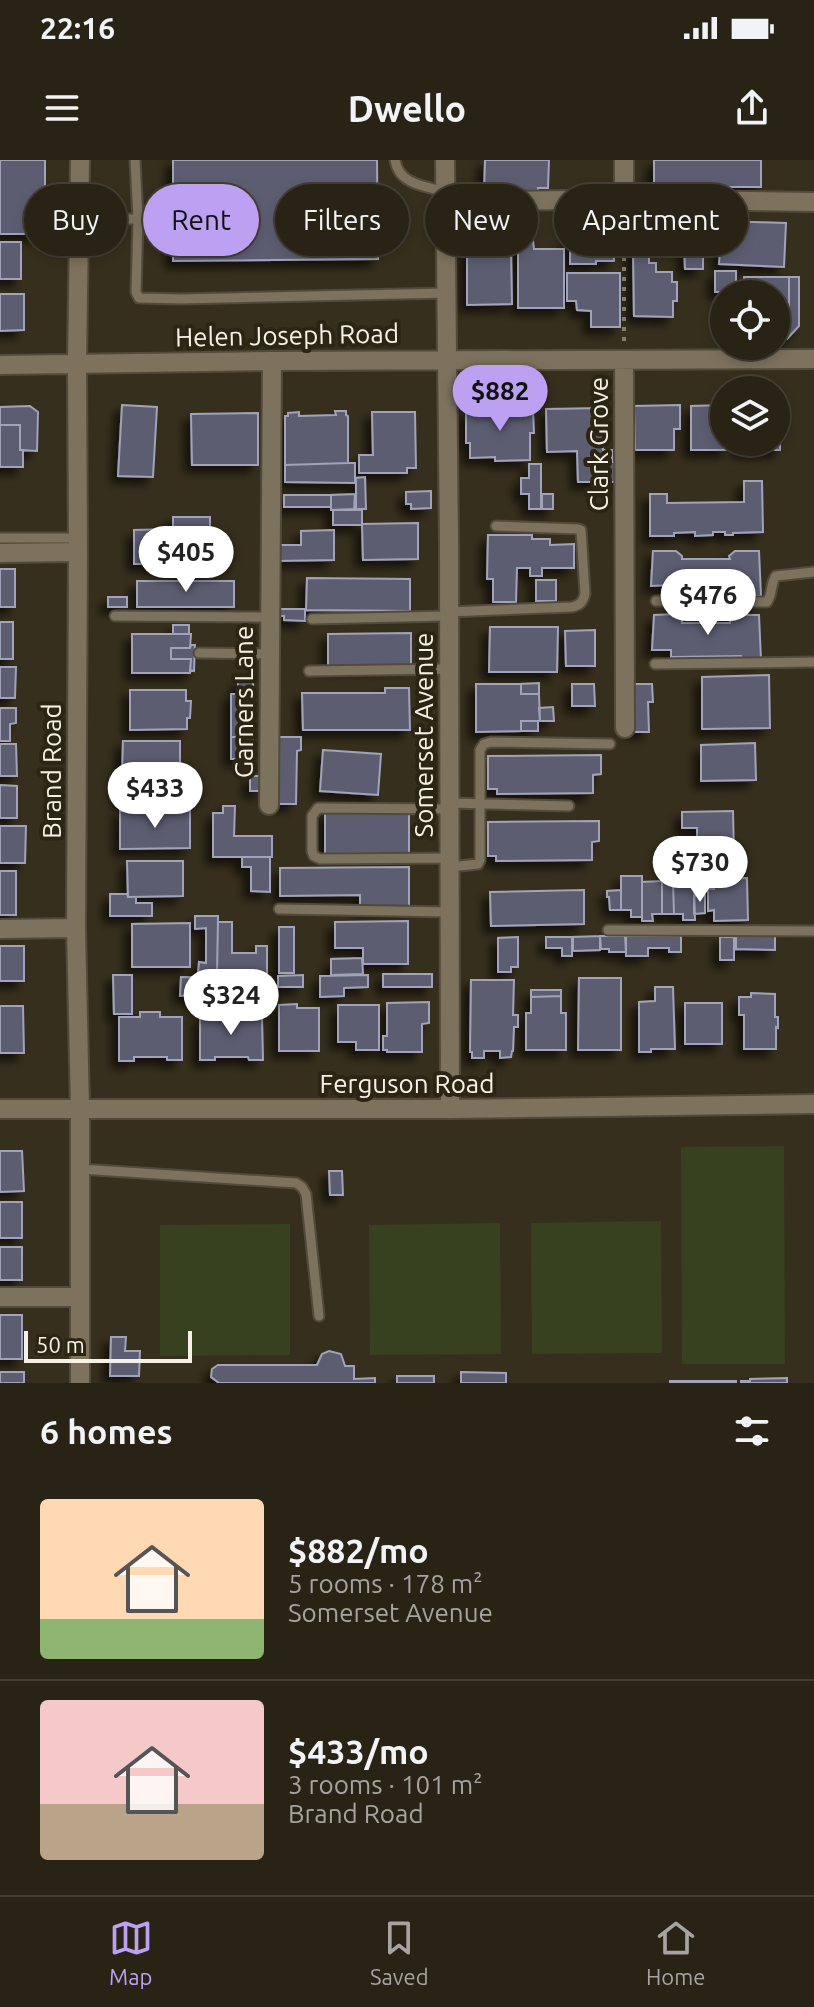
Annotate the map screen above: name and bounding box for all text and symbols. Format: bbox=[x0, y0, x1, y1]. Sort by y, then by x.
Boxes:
text: 22:16 bbox=[40, 11, 115, 45]
icon: menu bbox=[40, 86, 84, 130]
icon: share bbox=[730, 86, 774, 130]
text: Dwello bbox=[348, 88, 466, 129]
chip: Buy bbox=[24, 184, 127, 256]
chip: Rent bbox=[143, 184, 259, 256]
chip: Filters bbox=[275, 184, 409, 256]
chip: New bbox=[425, 184, 538, 256]
chip: Apartment bbox=[554, 184, 748, 256]
map controls bbox=[710, 280, 790, 456]
button: locate bbox=[710, 280, 790, 360]
street label: Helen Joseph Road bbox=[175, 319, 399, 351]
pin: $882 bbox=[453, 365, 547, 433]
text: $882 bbox=[471, 376, 529, 405]
button: layers bbox=[710, 376, 790, 456]
street label: Clark Grove bbox=[584, 377, 613, 511]
pin: $405 bbox=[139, 526, 233, 594]
text: $405 bbox=[157, 537, 215, 566]
pin: $476 bbox=[661, 569, 755, 637]
text: $476 bbox=[679, 580, 737, 609]
street label: Garners Lane bbox=[229, 626, 258, 778]
street label: Somerset Avenue bbox=[409, 633, 438, 837]
street label: Brand Road bbox=[37, 703, 66, 839]
pin: $433 bbox=[108, 762, 202, 830]
text: $433 bbox=[126, 773, 184, 802]
pin: $730 bbox=[653, 836, 747, 904]
text: $730 bbox=[671, 847, 729, 876]
pin: $324 bbox=[184, 969, 278, 1037]
text: $324 bbox=[202, 980, 260, 1009]
street label: Ferguson Road bbox=[320, 1069, 494, 1098]
scale bar bbox=[24, 1327, 192, 1363]
text: 50 m bbox=[36, 1332, 85, 1357]
icon: filters bbox=[730, 1409, 774, 1453]
text: 6 homes bbox=[40, 1412, 173, 1450]
icon: home bbox=[104, 1531, 200, 1627]
text: $882/mo bbox=[288, 1531, 429, 1569]
text: 5 rooms · 178 m² bbox=[288, 1569, 483, 1598]
text: Somerset Avenue bbox=[288, 1598, 493, 1627]
icon: home bbox=[104, 1732, 200, 1828]
text: $433/mo bbox=[288, 1732, 429, 1770]
text: 3 rooms · 101 m² bbox=[288, 1770, 483, 1799]
text: Brand Road bbox=[288, 1799, 424, 1828]
tab: Map bbox=[109, 1916, 153, 1989]
tab: Saved bbox=[370, 1916, 429, 1989]
tab: Home bbox=[646, 1916, 705, 1989]

